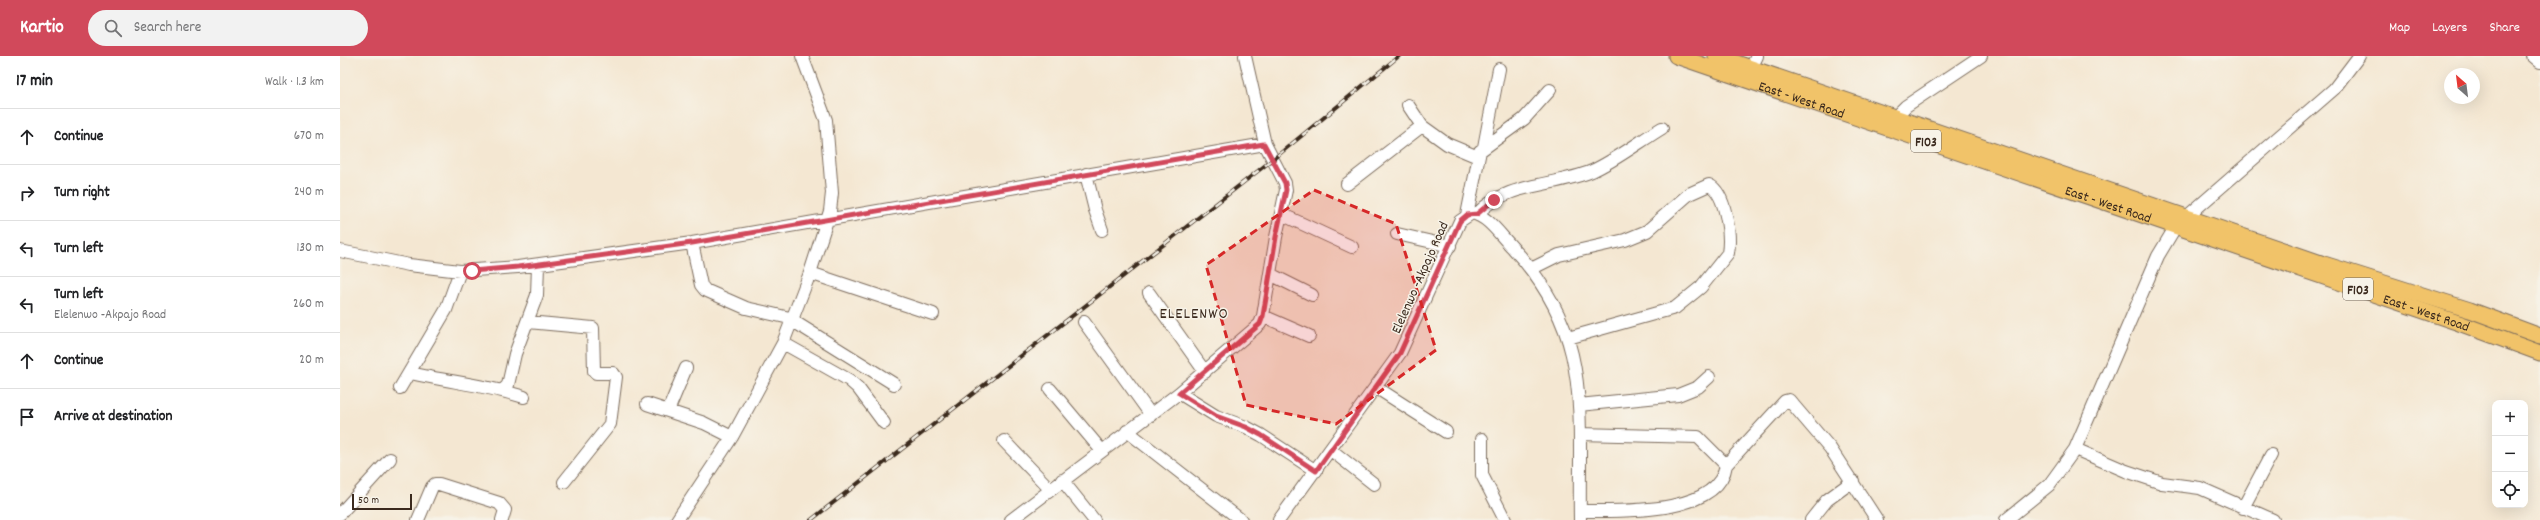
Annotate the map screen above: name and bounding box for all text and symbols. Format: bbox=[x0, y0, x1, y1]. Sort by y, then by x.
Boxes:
search box bbox=[88, 10, 368, 46]
text: Kartio bbox=[20, 15, 64, 42]
icon: search bbox=[102, 17, 124, 39]
text: Search here bbox=[134, 17, 201, 39]
text: Map bbox=[2389, 18, 2410, 38]
text: Layers bbox=[2432, 18, 2467, 38]
text: Share bbox=[2489, 18, 2520, 38]
north arrow bbox=[2444, 68, 2480, 104]
text: 17 min bbox=[16, 70, 53, 94]
text: Walk · 1.3 km bbox=[265, 73, 324, 92]
street label: East - West Road bbox=[1755, 77, 1847, 125]
icon: ahead bbox=[16, 126, 38, 148]
text: Continue bbox=[54, 126, 103, 148]
text: 670 m bbox=[294, 127, 324, 146]
road number: F103 bbox=[1911, 130, 1941, 152]
street label: East - West Road bbox=[2062, 181, 2154, 229]
icon: right bbox=[16, 182, 38, 204]
text: Turn right bbox=[54, 182, 110, 204]
text: 240 m bbox=[294, 183, 324, 202]
route end bbox=[1485, 191, 1503, 209]
street label: Elelenwo -Akpajo Road bbox=[1387, 219, 1455, 337]
icon: left bbox=[16, 238, 38, 260]
text: Turn left bbox=[54, 238, 103, 260]
text: 130 m bbox=[296, 239, 324, 258]
route start bbox=[463, 262, 481, 280]
road number: F103 bbox=[2343, 278, 2373, 300]
text: Turn left bbox=[54, 284, 103, 306]
street label: East - West Road bbox=[2380, 290, 2472, 338]
icon: left bbox=[16, 294, 38, 316]
text: 260 m bbox=[293, 295, 324, 314]
district label: ELELENWO bbox=[1159, 303, 1229, 326]
text: Elelenwo -Akpajo Road bbox=[54, 306, 166, 325]
icon: ahead bbox=[16, 350, 38, 372]
text: Continue bbox=[54, 350, 103, 372]
text: 20 m bbox=[299, 351, 324, 370]
map controls bbox=[2492, 400, 2528, 508]
button: + bbox=[2492, 400, 2528, 436]
icon: arrive bbox=[16, 406, 38, 428]
text: Arrive at destination bbox=[54, 406, 172, 428]
button: − bbox=[2492, 436, 2528, 472]
button: locate bbox=[2492, 472, 2528, 508]
scale bar bbox=[352, 492, 412, 511]
text: 50 m bbox=[358, 493, 379, 509]

